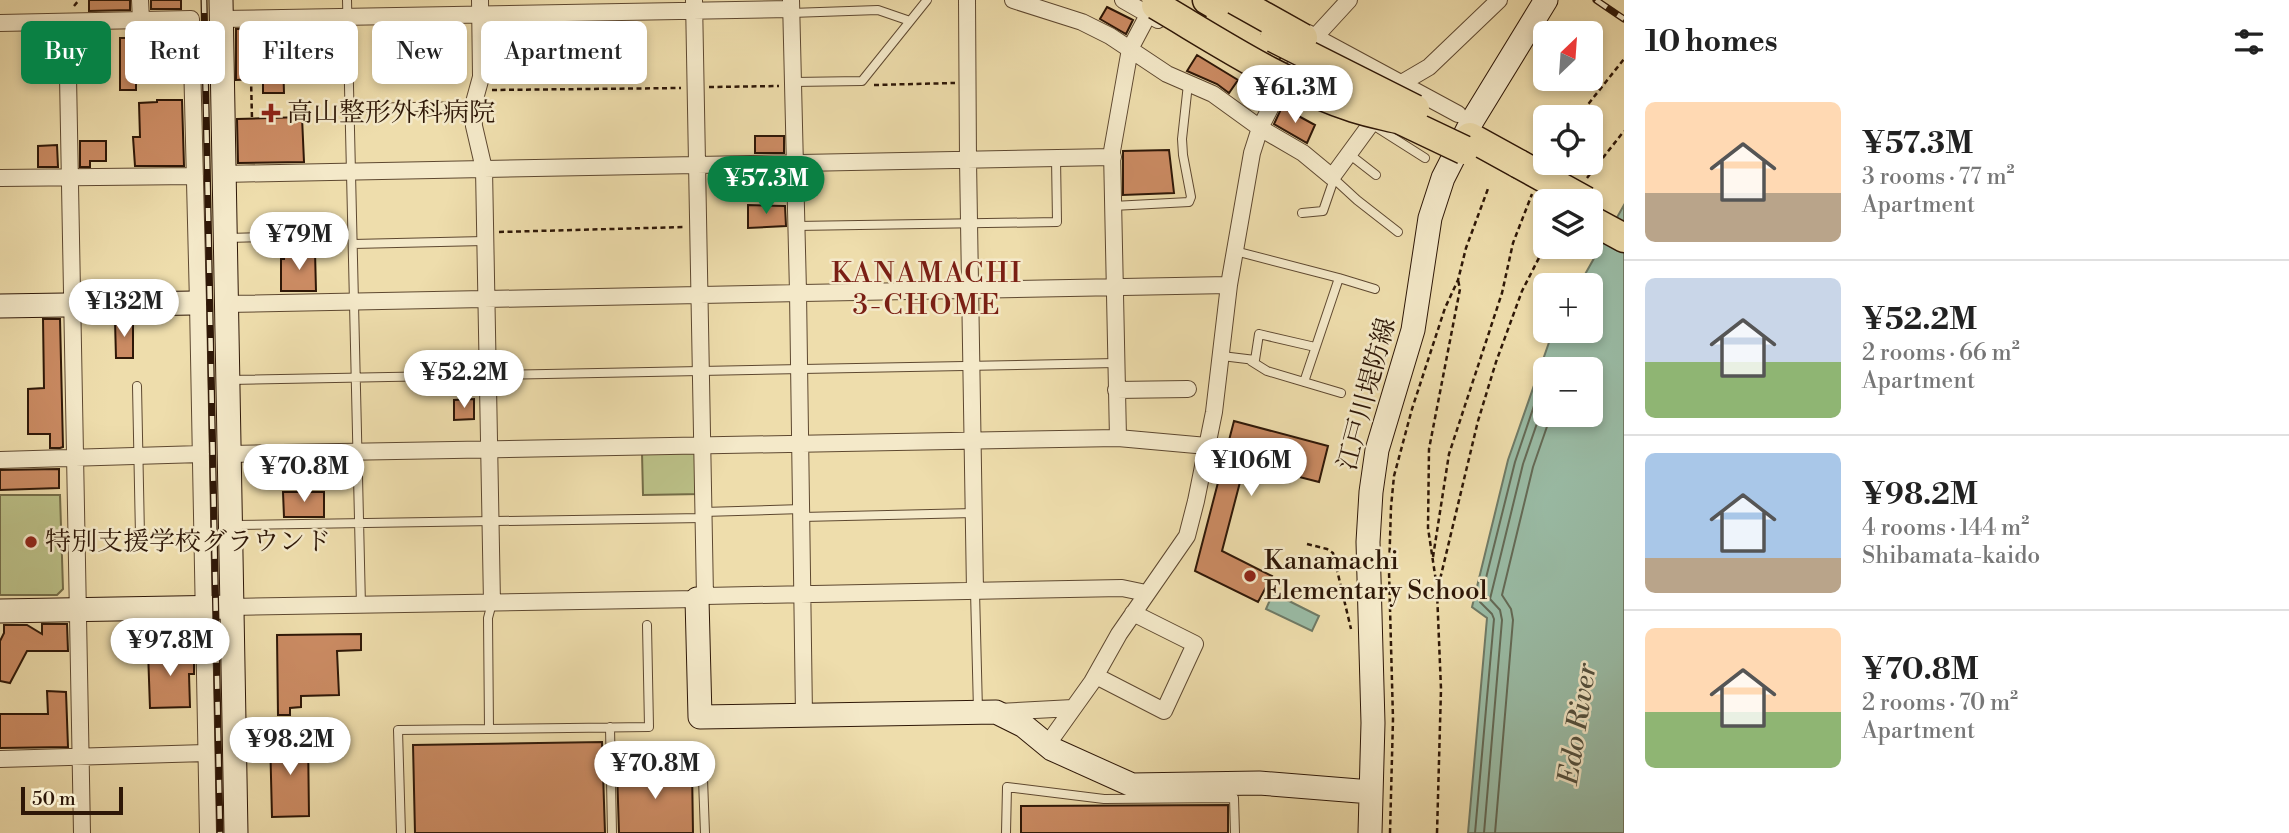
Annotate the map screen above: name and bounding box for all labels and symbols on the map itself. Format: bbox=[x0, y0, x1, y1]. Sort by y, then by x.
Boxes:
north arrow bbox=[1533, 21, 1603, 91]
pin: ¥61.3M bbox=[1238, 66, 1352, 125]
place label: 高山整形外科病院 bbox=[287, 97, 495, 129]
marker: 高山整形外科病院 bbox=[261, 103, 281, 123]
pin: ¥57.3M bbox=[709, 156, 823, 216]
pin: ¥79M bbox=[258, 212, 340, 272]
district label: KANAMACHI 3-CHOME bbox=[831, 256, 1023, 323]
pin: ¥132M bbox=[75, 280, 173, 339]
street label: 江戸川堤防線 bbox=[1331, 315, 1403, 473]
pin: ¥52.2M bbox=[407, 350, 521, 410]
pin: ¥106M bbox=[1202, 438, 1300, 498]
pin: ¥70.8M bbox=[247, 444, 361, 504]
place label: 特別支援学校グラウンド bbox=[45, 526, 331, 558]
marker: 特別支援学校グラウンド bbox=[23, 534, 39, 550]
place label: Kanamachi Elementary School bbox=[1264, 545, 1488, 607]
marker: Kanamachi Elementary School bbox=[1242, 568, 1258, 584]
pin: ¥97.8M bbox=[113, 618, 227, 678]
water label: Edo River bbox=[1551, 660, 1605, 789]
pin: ¥98.2M bbox=[233, 718, 347, 777]
pin: ¥70.8M bbox=[598, 742, 712, 801]
scale bar bbox=[21, 784, 122, 816]

